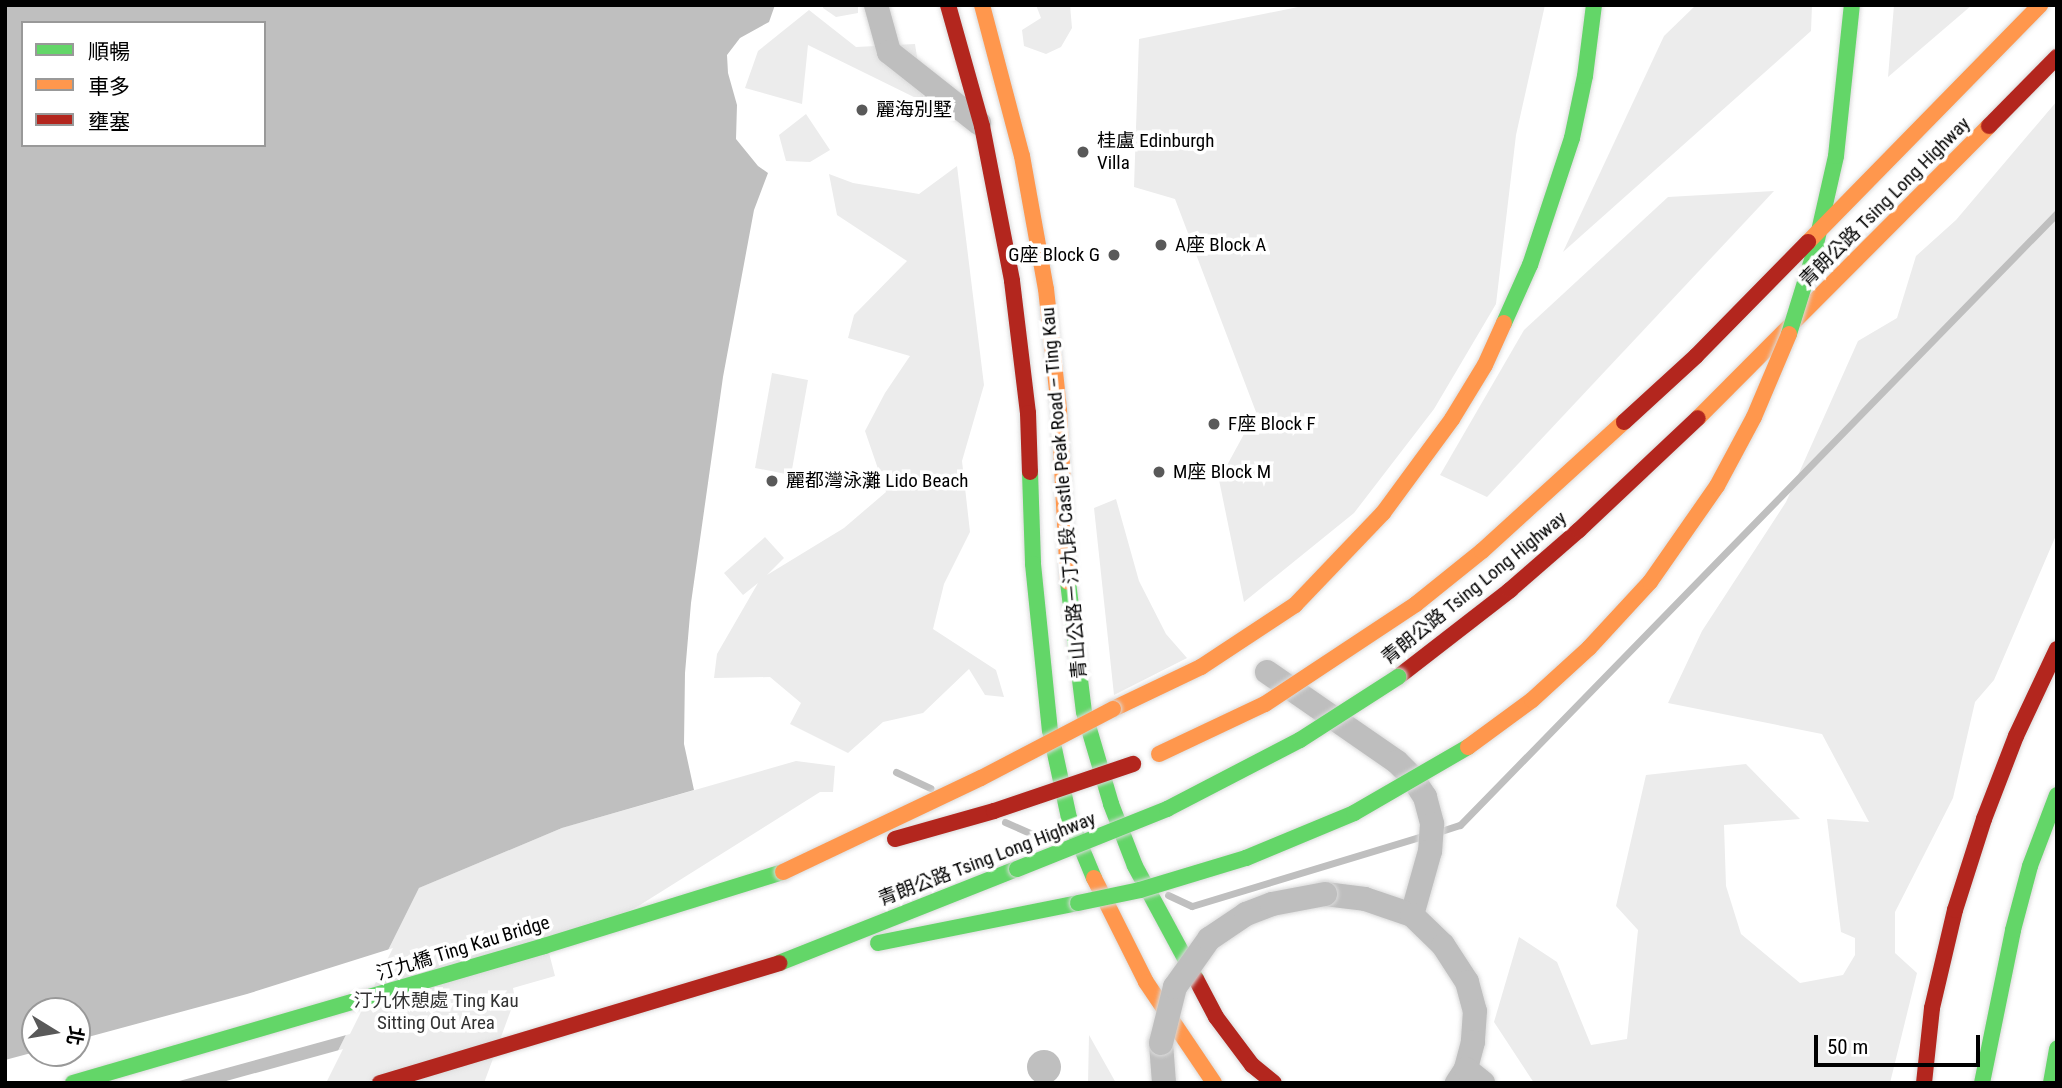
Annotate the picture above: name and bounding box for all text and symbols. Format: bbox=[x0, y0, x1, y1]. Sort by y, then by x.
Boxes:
legend bbox=[21, 21, 266, 147]
text: 順暢 bbox=[88, 40, 130, 64]
text: 車多 bbox=[88, 75, 130, 99]
place label: 麗海別墅 bbox=[876, 99, 952, 121]
marker: 麗海別墅 bbox=[854, 102, 870, 118]
text: 壅塞 bbox=[88, 110, 130, 134]
street label: 青朗公路 Tsing Long Highway bbox=[1795, 112, 1975, 292]
place label: 桂盧 Edinburgh Villa bbox=[1097, 130, 1214, 174]
marker: 桂盧 Edinburgh Villa bbox=[1075, 144, 1091, 160]
place label: A座 Block A bbox=[1175, 234, 1266, 256]
marker: A座 Block A bbox=[1153, 237, 1169, 253]
place label: G座 Block G bbox=[1008, 244, 1100, 266]
marker: G座 Block G bbox=[1106, 247, 1122, 263]
street label: 青山公路－汀九段 Castle Peak Road – Ting Kau bbox=[1036, 306, 1092, 680]
place label: F座 Block F bbox=[1228, 413, 1316, 435]
marker: F座 Block F bbox=[1206, 416, 1222, 432]
place label: M座 Block M bbox=[1173, 461, 1271, 483]
marker: M座 Block M bbox=[1151, 464, 1167, 480]
place label: 麗都灣泳灘 Lido Beach bbox=[786, 470, 968, 492]
marker: 麗都灣泳灘 Lido Beach bbox=[764, 473, 780, 489]
street label: 青朗公路 Tsing Long Highway bbox=[1377, 507, 1571, 669]
street label: 青朗公路 Tsing Long Highway bbox=[875, 807, 1099, 911]
street label: 汀九橋 Ting Kau Bridge bbox=[374, 911, 552, 985]
park label: 汀九休憩處 Ting Kau Sitting Out Area bbox=[353, 990, 519, 1034]
north arrow bbox=[21, 997, 91, 1067]
scale bar bbox=[1817, 1021, 1983, 1066]
text: 北 bbox=[62, 1024, 88, 1047]
text: 50 m bbox=[1827, 1035, 1868, 1059]

